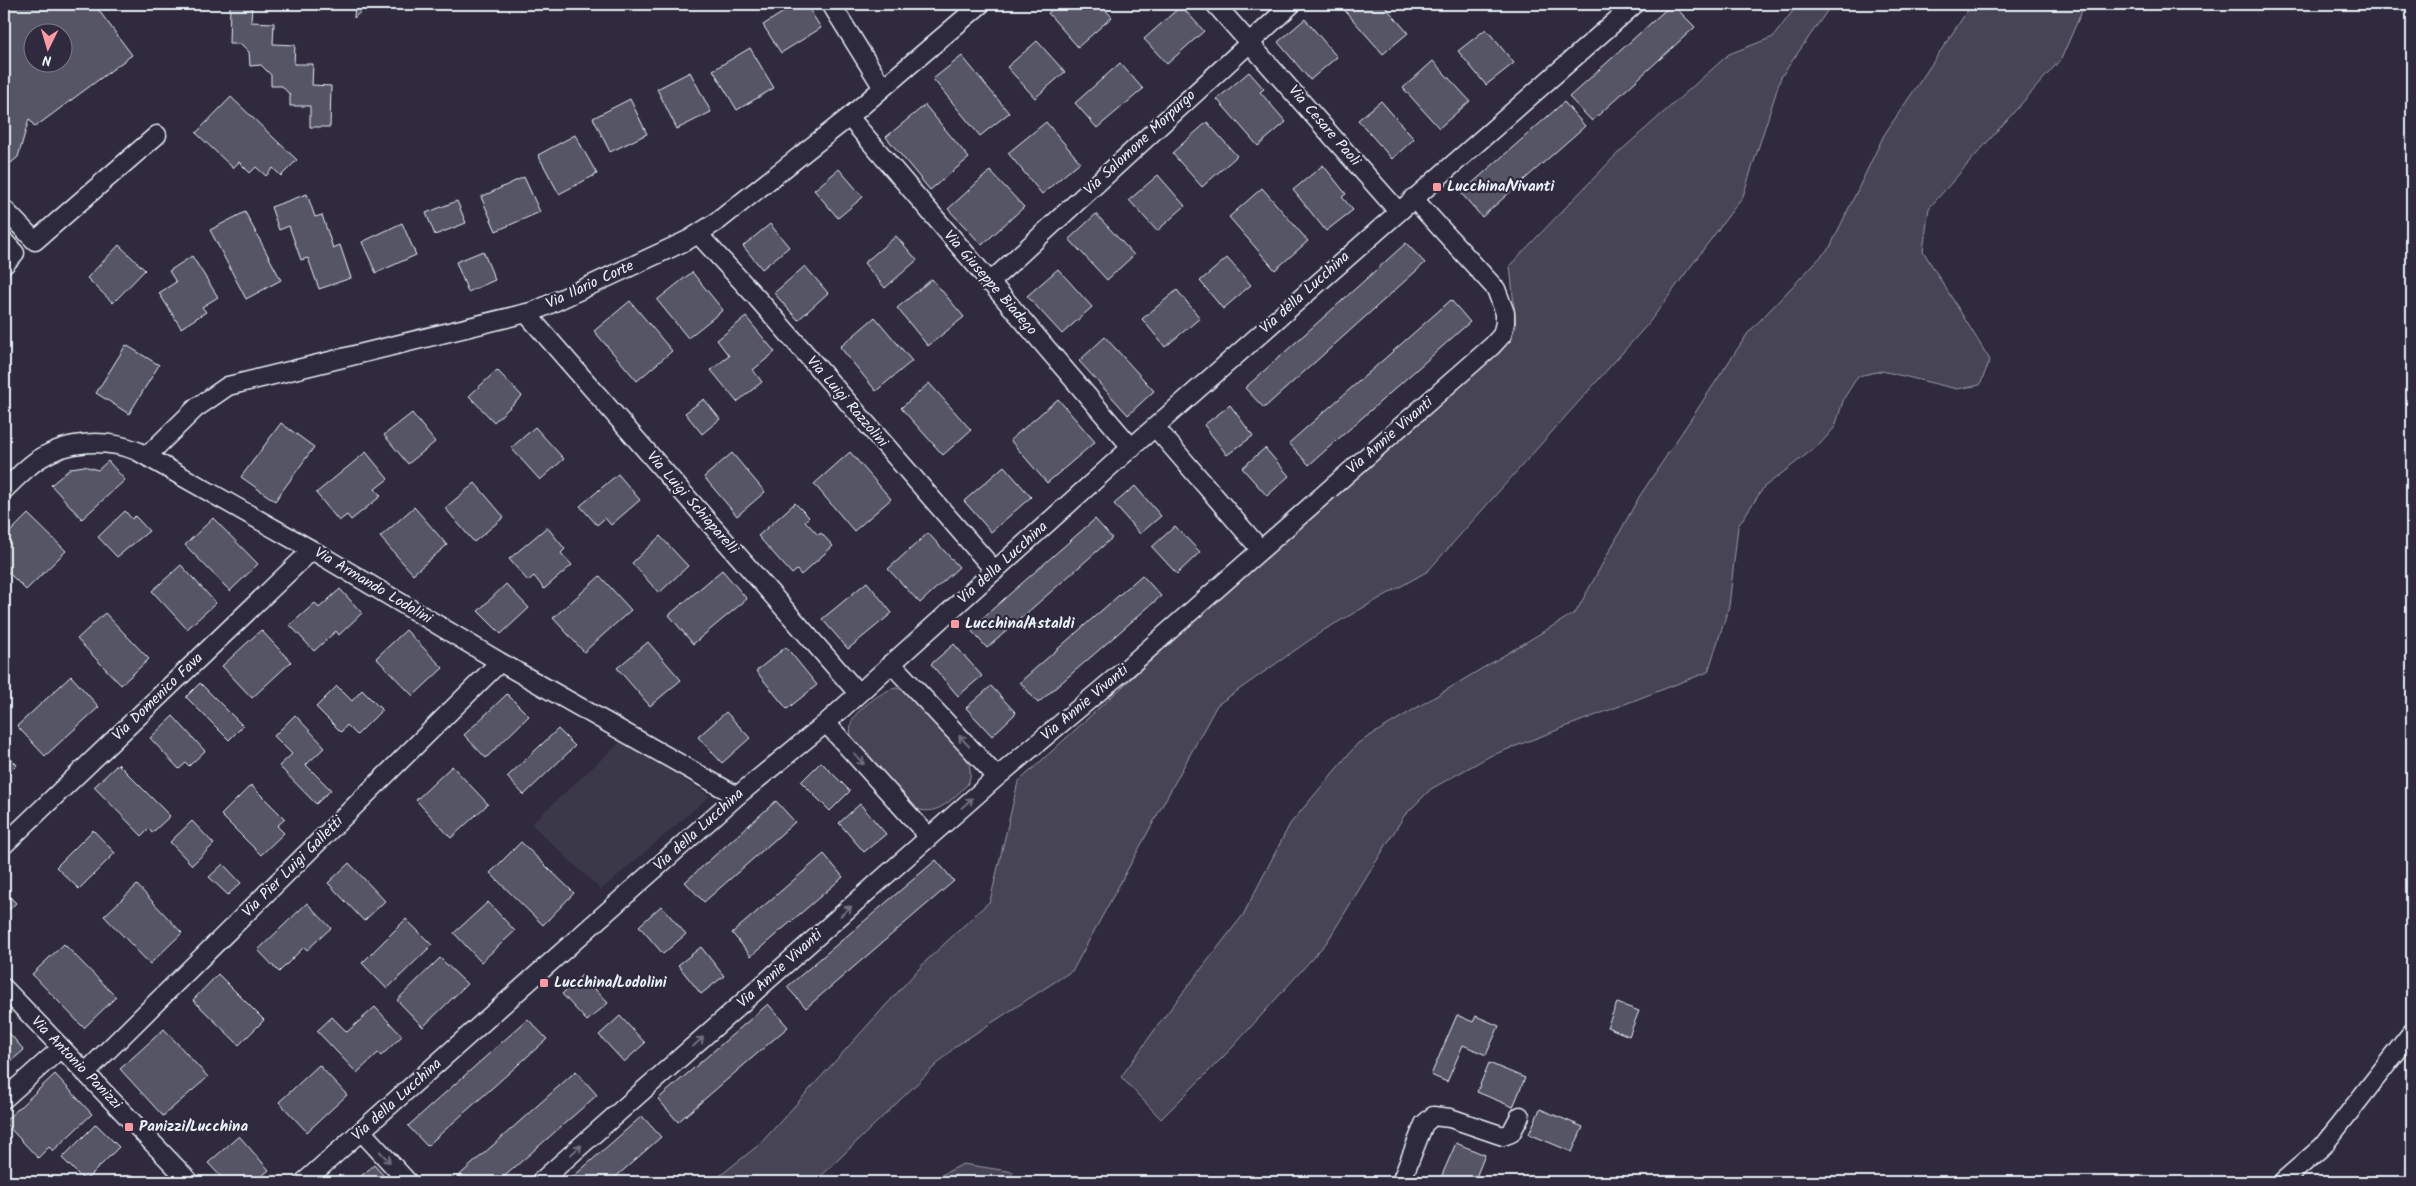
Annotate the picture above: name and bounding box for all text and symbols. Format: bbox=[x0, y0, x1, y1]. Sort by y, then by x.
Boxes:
north arrow bbox=[22, 22, 72, 72]
text: N bbox=[41, 49, 52, 71]
street label: Via Cesare Paoli bbox=[1282, 80, 1367, 173]
street label: Via Salomone Morpurgo bbox=[1078, 84, 1202, 202]
place label: Lucchina/Vivanti bbox=[1447, 175, 1556, 199]
marker: Lucchina/Vivanti bbox=[1431, 181, 1443, 193]
street label: Via Giuseppe Biadego bbox=[937, 225, 1043, 341]
street label: Via della Lucchina bbox=[1254, 246, 1356, 340]
street label: Via Ilario Corte bbox=[542, 254, 638, 316]
street label: Via Luigi Razzolini bbox=[800, 351, 895, 454]
street label: Via Annie Vivanti bbox=[1341, 390, 1440, 481]
street label: Via Luigi Schiaparelli bbox=[640, 446, 745, 561]
street label: Via della Lucchina bbox=[952, 516, 1054, 610]
street label: Via Armando Lodolini bbox=[309, 541, 438, 632]
place label: Lucchina/Astaldi bbox=[965, 612, 1076, 636]
marker: Lucchina/Astaldi bbox=[949, 618, 961, 630]
street label: Via Domenico Fava bbox=[107, 647, 209, 747]
street label: Via Annie Vivanti bbox=[1036, 658, 1135, 747]
one-way arrow bbox=[958, 735, 970, 748]
one-way arrow bbox=[853, 752, 865, 765]
street label: Via della Lucchina bbox=[648, 783, 750, 877]
one-way arrow bbox=[961, 798, 974, 809]
street label: Via Pier Luigi Galletti bbox=[237, 810, 350, 923]
one-way arrow bbox=[839, 905, 852, 917]
street label: Via Annie Vivanti bbox=[732, 923, 829, 1014]
place label: Lucchina/Lodolini bbox=[554, 971, 668, 995]
marker: Lucchina/Lodolini bbox=[538, 977, 550, 989]
street label: Via Antonio Panizzi bbox=[25, 1011, 128, 1116]
one-way arrow bbox=[691, 1036, 704, 1048]
street label: Via della Lucchina bbox=[346, 1053, 448, 1147]
place label: Panizzi/Lucchina bbox=[139, 1115, 248, 1139]
marker: Panizzi/Lucchina bbox=[123, 1121, 135, 1133]
one-way arrow bbox=[569, 1145, 582, 1156]
one-way arrow bbox=[379, 1150, 391, 1163]

